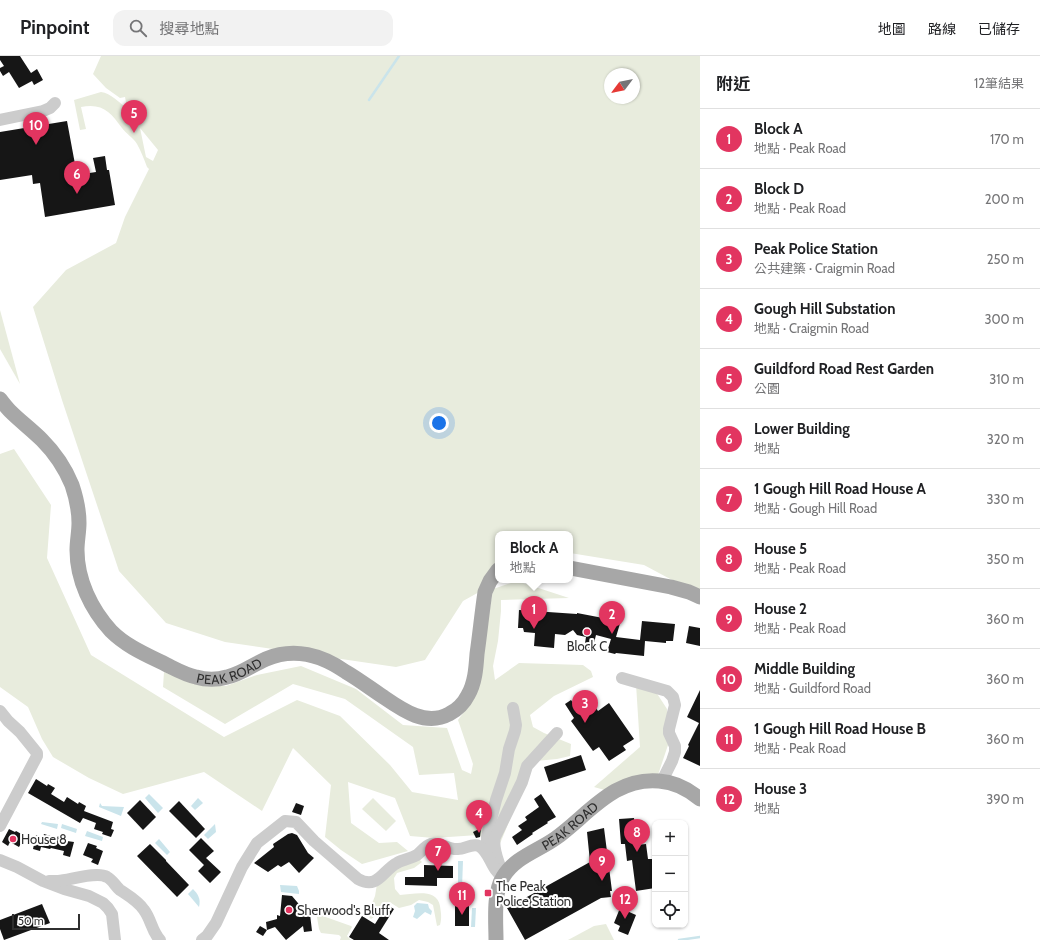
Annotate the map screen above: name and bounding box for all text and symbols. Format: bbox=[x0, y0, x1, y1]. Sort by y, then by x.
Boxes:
search box bbox=[113, 10, 393, 46]
text: Pinpoint bbox=[20, 16, 89, 39]
icon: search bbox=[127, 17, 149, 39]
text: 搜尋地點 bbox=[159, 20, 219, 38]
text: 地圖 bbox=[878, 20, 906, 38]
text: 路線 bbox=[928, 20, 956, 38]
text: 已儲存 bbox=[978, 20, 1020, 38]
north arrow bbox=[604, 68, 640, 104]
text: 附近 bbox=[716, 74, 750, 94]
text: 12筆結果 bbox=[974, 75, 1024, 91]
pin: 5 bbox=[121, 100, 147, 133]
pin: 10 bbox=[23, 112, 49, 145]
text: Block A bbox=[754, 120, 803, 138]
text: 1 bbox=[727, 131, 731, 147]
text: 170 m bbox=[990, 131, 1024, 147]
text: 地點 · Peak Road bbox=[754, 140, 846, 156]
pin: 6 bbox=[64, 161, 90, 194]
text: Block D bbox=[754, 180, 804, 198]
text: 2 bbox=[726, 191, 732, 207]
text: 200 m bbox=[985, 191, 1024, 207]
text: 地點 · Peak Road bbox=[754, 200, 846, 216]
text: Peak Police Station bbox=[754, 240, 878, 258]
text: 3 bbox=[725, 251, 733, 267]
text: 250 m bbox=[987, 251, 1024, 267]
text: 公共建築 · Craigmin Road bbox=[754, 260, 895, 276]
text: Gough Hill Substation bbox=[754, 300, 895, 318]
text: 4 bbox=[725, 311, 733, 327]
text: 300 m bbox=[984, 311, 1024, 327]
text: 地點 · Craigmin Road bbox=[754, 320, 869, 336]
text: Guildford Road Rest Garden bbox=[754, 360, 934, 378]
text: 5 bbox=[726, 371, 732, 387]
text: 310 m bbox=[989, 371, 1024, 387]
text: 公園 bbox=[754, 380, 780, 396]
your location bbox=[429, 413, 449, 433]
text: Lower Building bbox=[754, 420, 850, 438]
text: 6 bbox=[725, 431, 733, 447]
text: 320 m bbox=[987, 431, 1024, 447]
text: 地點 bbox=[754, 440, 780, 456]
text: 1 Gough Hill Road House A bbox=[754, 480, 926, 498]
text: 7 bbox=[726, 491, 732, 507]
text: 330 m bbox=[987, 491, 1024, 507]
text: 地點 · Gough Hill Road bbox=[754, 500, 877, 516]
popup bbox=[495, 531, 573, 583]
text: Block A bbox=[510, 539, 558, 557]
text: House 5 bbox=[754, 540, 807, 558]
text: 8 bbox=[725, 551, 733, 567]
text: 350 m bbox=[987, 551, 1024, 567]
text: 地點 bbox=[510, 559, 536, 575]
text: 地點 · Peak Road bbox=[754, 560, 846, 576]
pin: 1 bbox=[521, 596, 547, 629]
text: House 2 bbox=[754, 600, 807, 618]
pin: 2 bbox=[599, 601, 625, 634]
text: 9 bbox=[725, 611, 733, 627]
text: 360 m bbox=[986, 611, 1024, 627]
text: 地點 · Peak Road bbox=[754, 620, 846, 636]
marker: Block C bbox=[582, 627, 592, 637]
place label: Block C bbox=[567, 638, 607, 654]
street label: PEAK ROAD bbox=[195, 654, 265, 687]
text: Middle Building bbox=[754, 660, 855, 678]
text: 10 bbox=[722, 671, 736, 687]
text: 360 m bbox=[986, 671, 1024, 687]
text: 地點 · Guildford Road bbox=[754, 680, 871, 696]
pin: 3 bbox=[572, 690, 598, 723]
text: 1 Gough Hill Road House B bbox=[754, 720, 926, 738]
text: 11 bbox=[724, 731, 734, 747]
text: 360 m bbox=[986, 731, 1024, 747]
text: 地點 · Peak Road bbox=[754, 740, 846, 756]
text: House 3 bbox=[754, 780, 807, 798]
text: 12 bbox=[723, 791, 735, 807]
text: 390 m bbox=[986, 791, 1024, 807]
street label: PEAK ROAD bbox=[539, 798, 601, 853]
pin: 4 bbox=[466, 800, 492, 833]
text: 地點 bbox=[754, 800, 780, 816]
pin: 8 bbox=[624, 819, 650, 852]
map controls bbox=[652, 820, 688, 928]
button: + bbox=[652, 820, 688, 856]
place label: House 8 bbox=[21, 831, 67, 847]
marker: House 8 bbox=[8, 834, 18, 844]
pin: 7 bbox=[425, 838, 451, 871]
pin: 9 bbox=[589, 848, 615, 881]
button: − bbox=[652, 856, 688, 892]
place label: The Peak Police Station bbox=[496, 878, 571, 909]
pin: 11 bbox=[449, 882, 475, 915]
pin: 12 bbox=[612, 886, 638, 919]
marker: The Peak Police Station bbox=[483, 888, 493, 898]
button: locate bbox=[652, 892, 688, 928]
place label: Sherwood's Bluff bbox=[297, 902, 390, 918]
marker: Sherwood's Bluff bbox=[284, 905, 294, 915]
scale bar bbox=[12, 912, 80, 931]
text: 50 m bbox=[18, 914, 44, 928]

